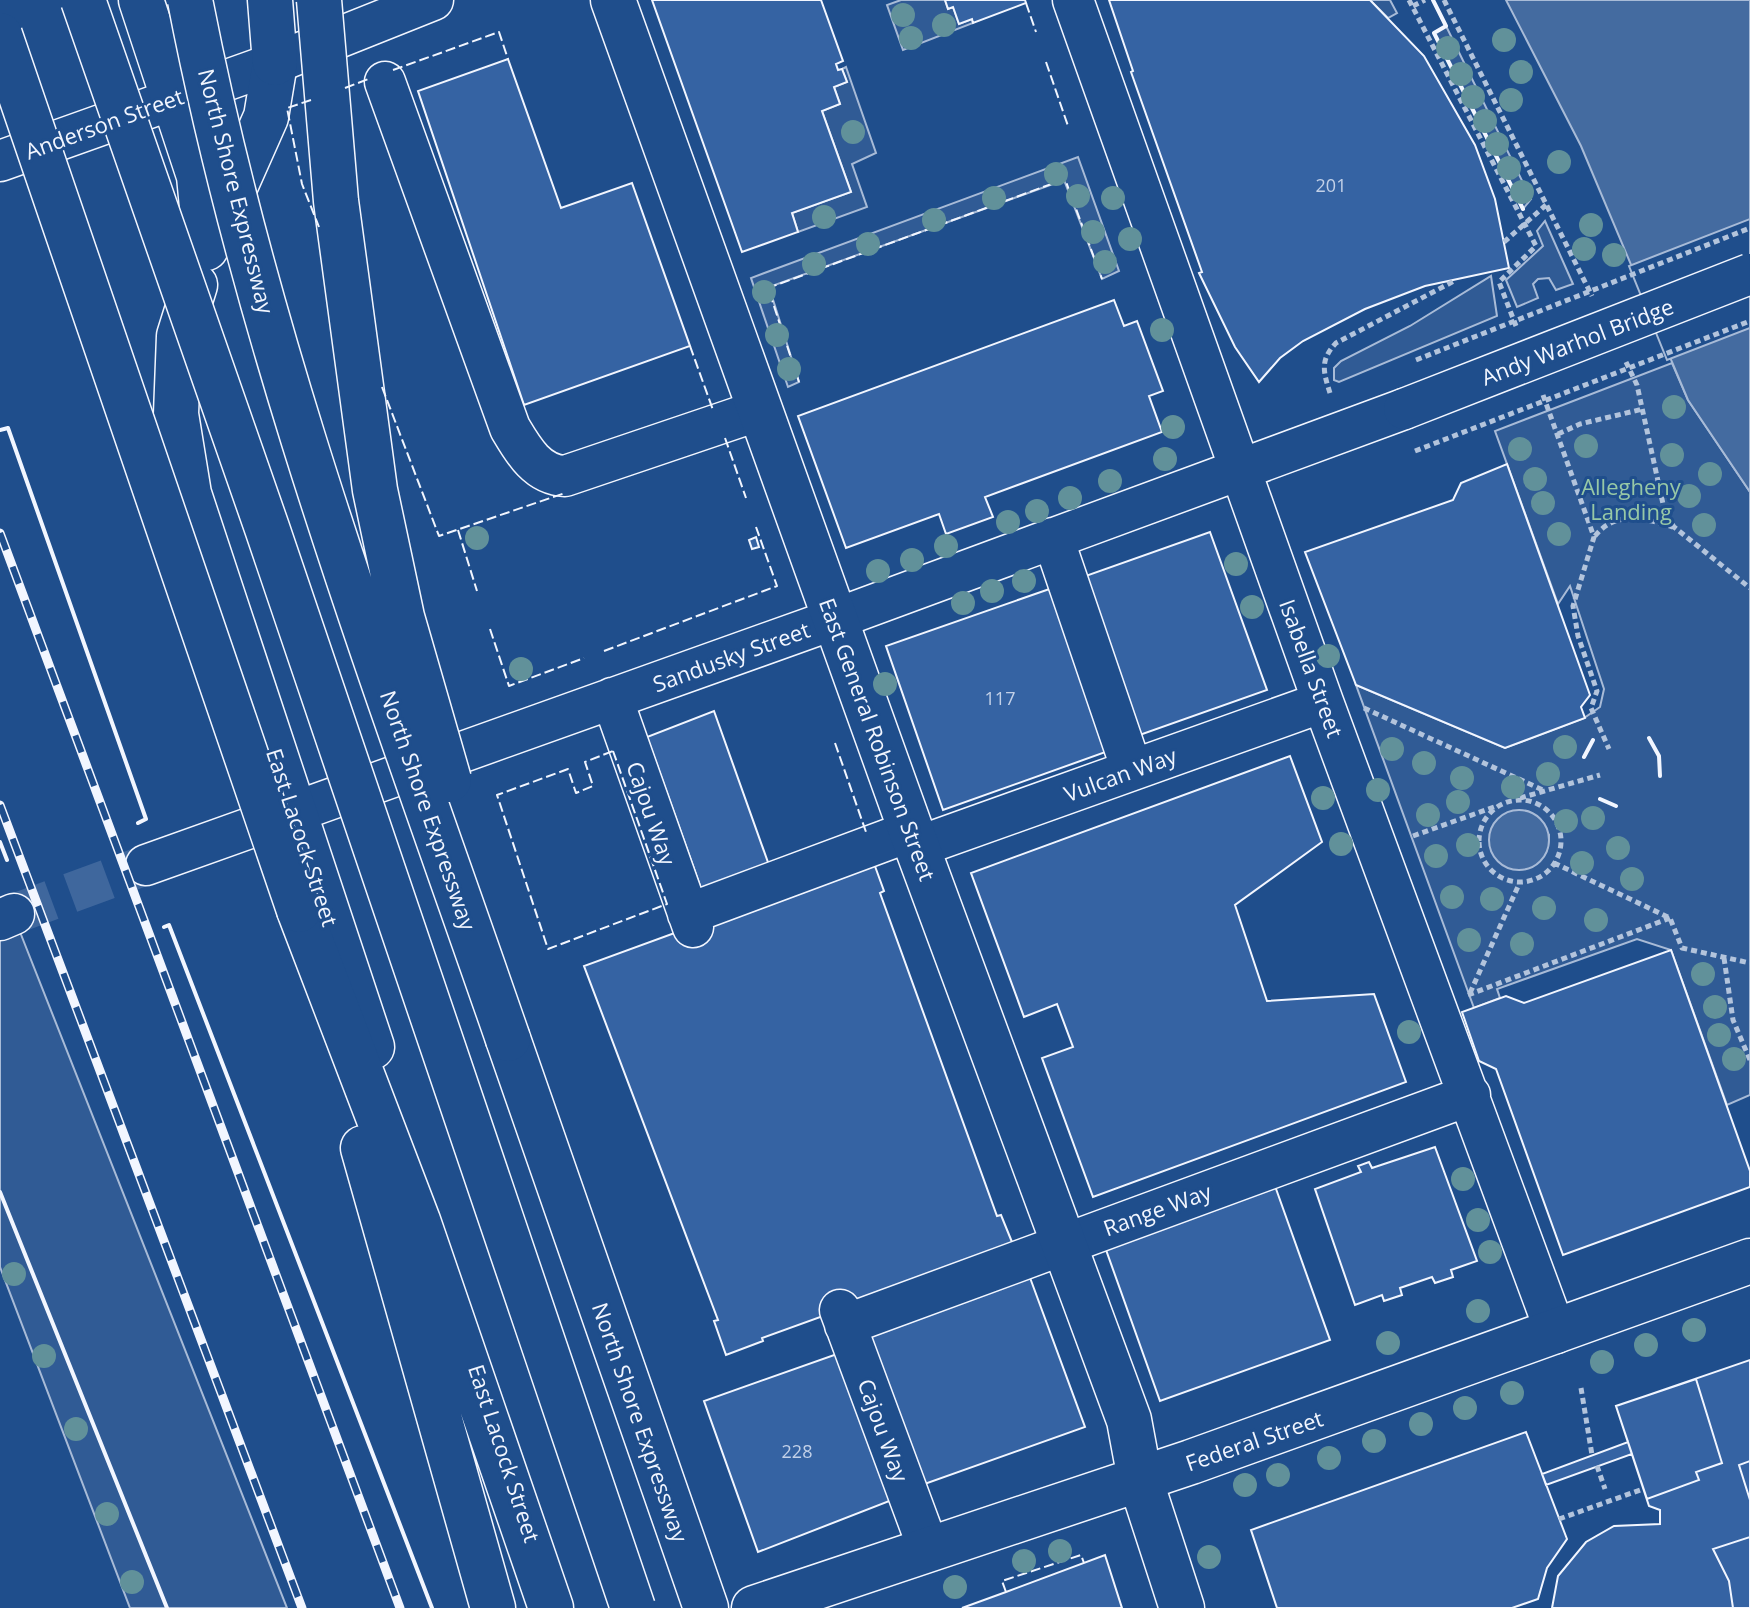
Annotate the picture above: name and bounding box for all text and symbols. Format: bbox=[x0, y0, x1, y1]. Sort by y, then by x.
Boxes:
street label: North Shore Expressway bbox=[192, 65, 282, 318]
street label: Anderson Street bbox=[21, 80, 188, 166]
house number: 201 bbox=[1316, 173, 1346, 197]
street label: Andy Warhol Bridge bbox=[1477, 291, 1677, 391]
park label: Allegheny Landing bbox=[1581, 471, 1682, 526]
street label: East General Robinson Street bbox=[813, 593, 943, 885]
street label: Isabella Street bbox=[1273, 595, 1351, 741]
street label: Sandusky Street bbox=[648, 614, 814, 698]
street label: North Shore Expressway bbox=[374, 686, 484, 935]
house number: 117 bbox=[985, 686, 1015, 710]
street label: Vulcan Way bbox=[1060, 739, 1181, 808]
street label: East Lacock Street bbox=[260, 744, 346, 930]
street label: Cajou Way bbox=[620, 757, 684, 870]
street label: Range Way bbox=[1099, 1175, 1216, 1242]
street label: North Shore Expressway bbox=[586, 1298, 696, 1547]
street label: East Lacock Street bbox=[462, 1360, 548, 1546]
street label: Cajou Way bbox=[851, 1374, 917, 1487]
street label: Federal Street bbox=[1181, 1402, 1327, 1478]
house number: 228 bbox=[782, 1439, 812, 1463]

